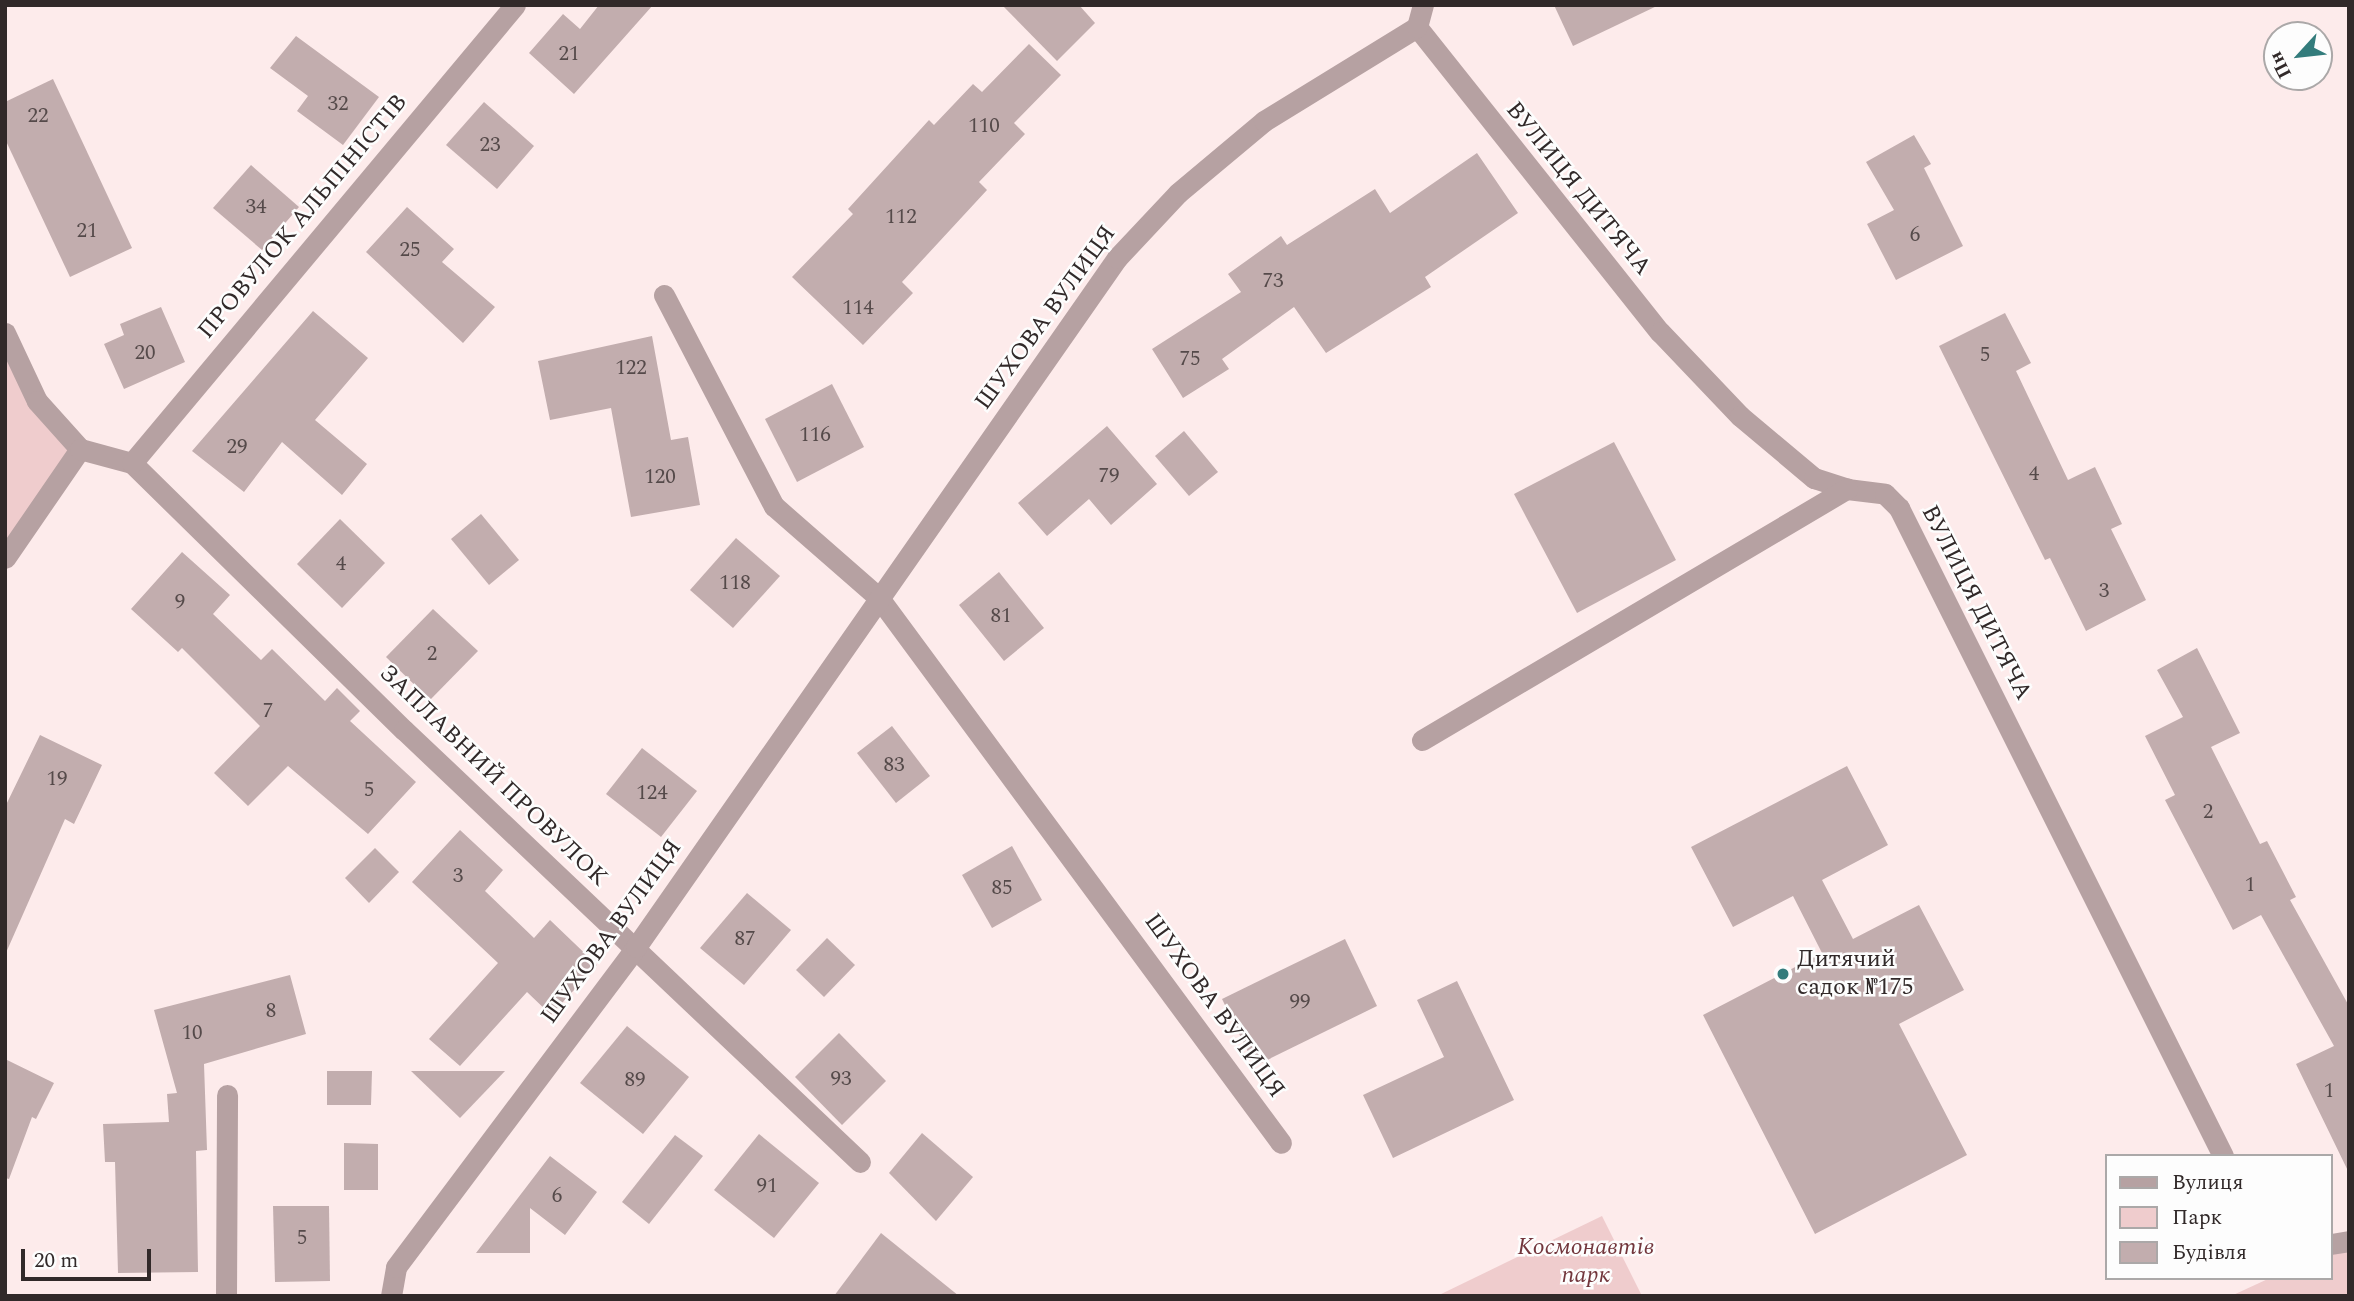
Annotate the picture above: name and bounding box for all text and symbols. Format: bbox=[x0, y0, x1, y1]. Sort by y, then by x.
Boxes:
north arrow bbox=[2263, 21, 2333, 91]
house number: 21 bbox=[559, 41, 579, 67]
text: Пн bbox=[2261, 46, 2300, 84]
street label: ПРОВУЛОК АЛЬПІНІСТІВ bbox=[192, 89, 414, 345]
house number: 32 bbox=[328, 91, 348, 117]
street label: ВУЛИЦЯ ДИТЯЧА bbox=[1499, 96, 1657, 282]
house number: 22 bbox=[28, 103, 48, 129]
house number: 110 bbox=[968, 113, 1000, 139]
house number: 23 bbox=[480, 132, 500, 158]
house number: 34 bbox=[246, 194, 266, 220]
house number: 112 bbox=[885, 204, 917, 230]
house number: 21 bbox=[77, 218, 97, 244]
street label: ШУХОВА ВУЛИЦЯ bbox=[969, 220, 1123, 416]
house number: 6 bbox=[1910, 222, 1920, 248]
house number: 25 bbox=[400, 237, 420, 263]
house number: 73 bbox=[1263, 268, 1283, 294]
house number: 114 bbox=[842, 295, 874, 321]
house number: 20 bbox=[135, 340, 155, 366]
house number: 5 bbox=[1980, 342, 1990, 368]
house number: 75 bbox=[1180, 346, 1200, 372]
house number: 122 bbox=[615, 355, 647, 381]
house number: 116 bbox=[799, 422, 831, 448]
house number: 29 bbox=[227, 434, 247, 460]
house number: 4 bbox=[2029, 461, 2039, 487]
house number: 79 bbox=[1099, 463, 1119, 489]
house number: 120 bbox=[644, 464, 676, 490]
street label: ВУЛИЦЯ ДИТЯЧА bbox=[1914, 501, 2038, 705]
house number: 4 bbox=[336, 551, 346, 577]
house number: 118 bbox=[719, 570, 751, 596]
house number: 3 bbox=[2099, 578, 2109, 604]
house number: 9 bbox=[175, 589, 185, 615]
house number: 81 bbox=[991, 603, 1011, 629]
house number: 2 bbox=[427, 641, 437, 667]
street label: ЗАПЛАВНИЙ ПРОВУЛОК bbox=[373, 659, 613, 893]
house number: 7 bbox=[263, 698, 273, 724]
house number: 83 bbox=[884, 752, 904, 778]
house number: 19 bbox=[47, 766, 67, 792]
house number: 5 bbox=[364, 777, 374, 803]
house number: 124 bbox=[636, 780, 668, 806]
house number: 2 bbox=[2203, 799, 2213, 825]
street label: ШУХОВА ВУЛИЦЯ bbox=[535, 834, 689, 1030]
house number: 3 bbox=[453, 863, 463, 889]
house number: 1 bbox=[2245, 872, 2255, 898]
house number: 85 bbox=[992, 875, 1012, 901]
street label: ШУХОВА ВУЛИЦЯ bbox=[1137, 908, 1291, 1104]
house number: 87 bbox=[735, 926, 755, 952]
place label: Дитячий садок №175 bbox=[1797, 946, 1913, 1002]
marker: Дитячий садок №175 bbox=[1775, 966, 1791, 982]
house number: 99 bbox=[1290, 989, 1310, 1015]
house number: 8 bbox=[266, 998, 276, 1024]
house number: 10 bbox=[182, 1020, 202, 1046]
house number: 93 bbox=[831, 1066, 851, 1092]
house number: 89 bbox=[625, 1067, 645, 1093]
house number: 1 bbox=[2324, 1078, 2334, 1104]
legend bbox=[2106, 1154, 2333, 1280]
text: Вулиця bbox=[2172, 1167, 2243, 1199]
house number: 91 bbox=[757, 1173, 777, 1199]
house number: 6 bbox=[552, 1183, 562, 1209]
text: Парк bbox=[2172, 1202, 2222, 1234]
house number: 5 bbox=[297, 1225, 307, 1251]
scale bar bbox=[24, 1234, 154, 1278]
park label: Космонавтів парк bbox=[1517, 1234, 1655, 1290]
text: Будівля bbox=[2172, 1237, 2247, 1269]
text: 20 m bbox=[34, 1245, 78, 1277]

